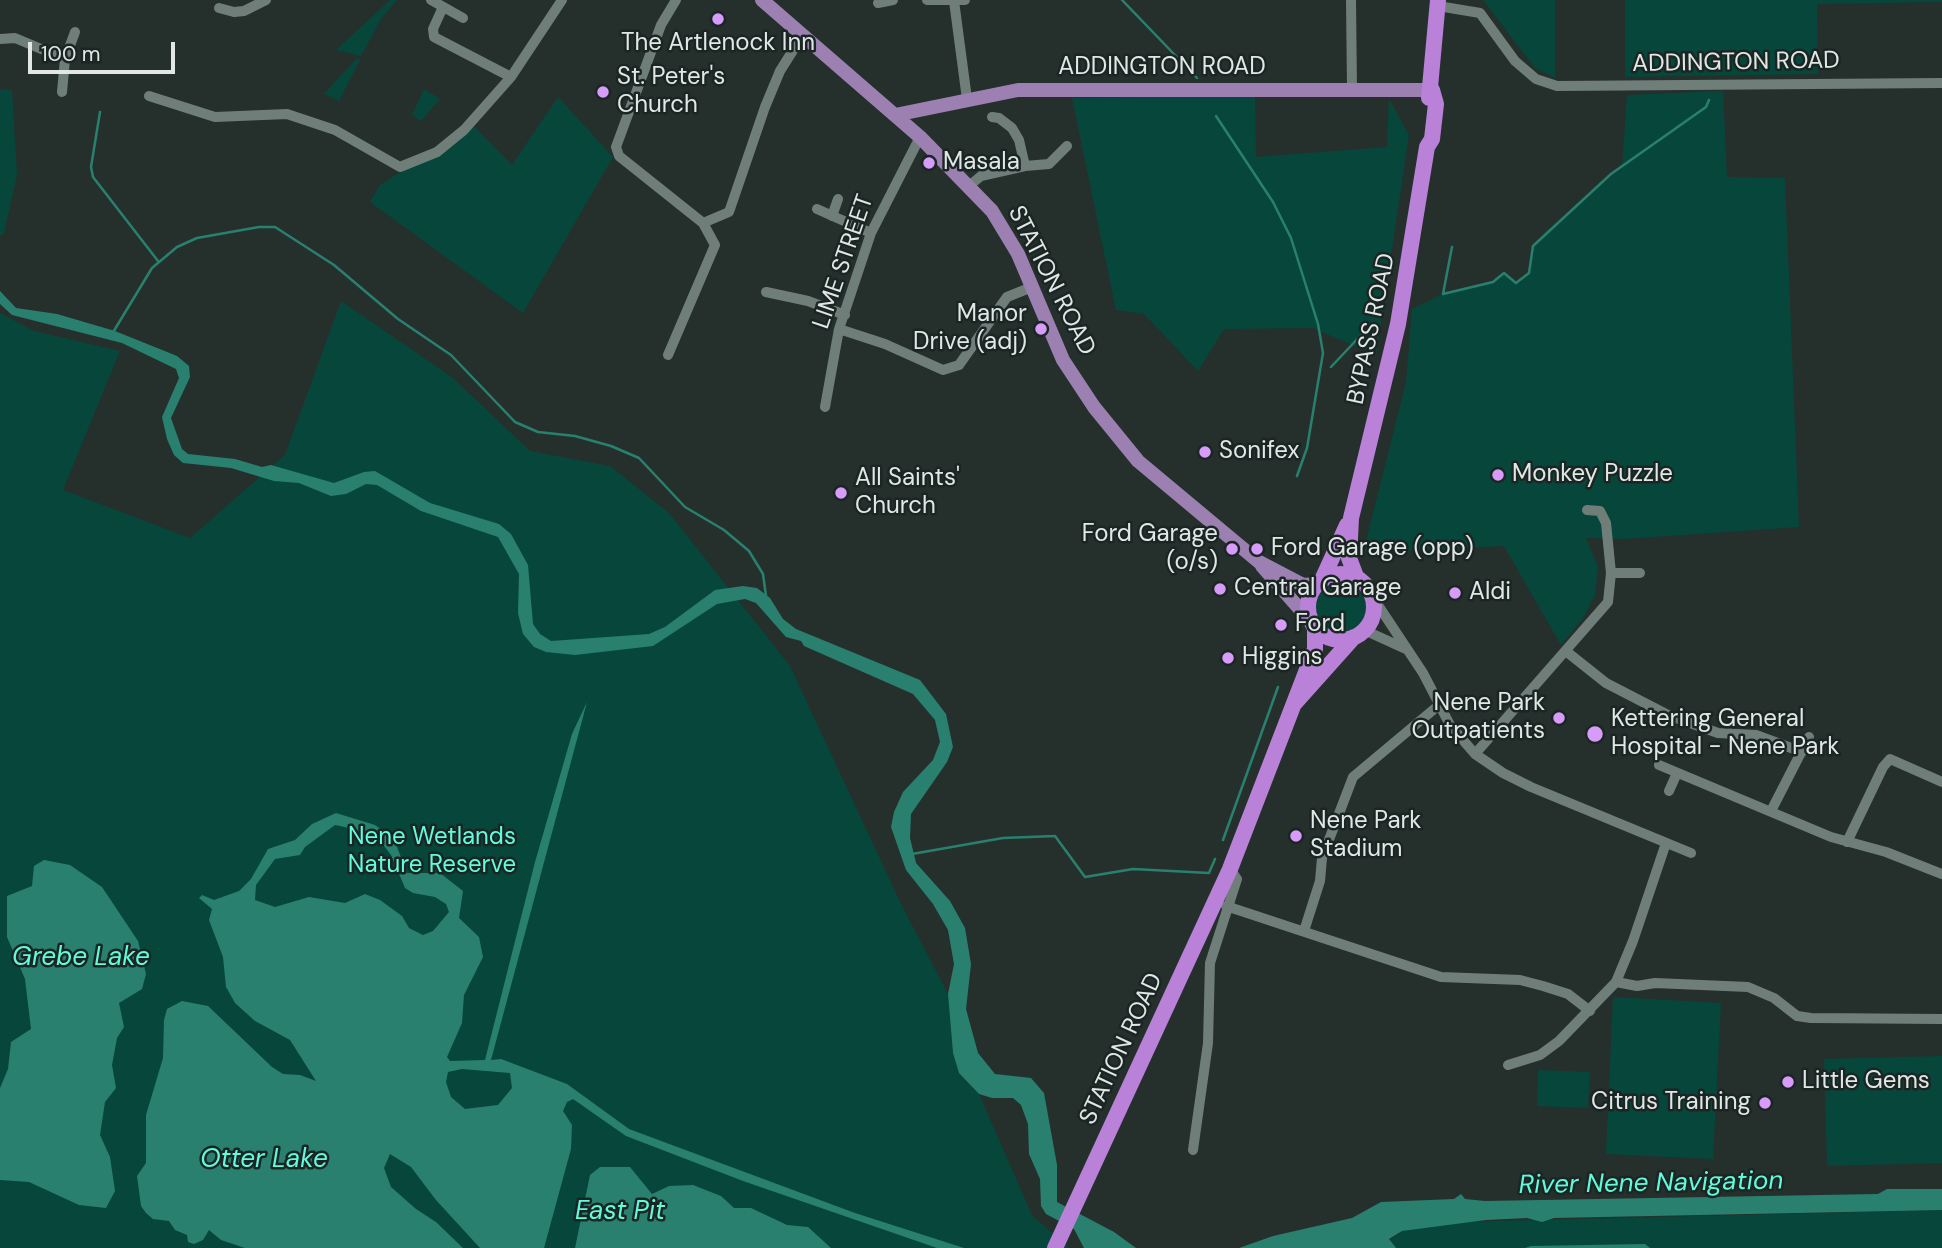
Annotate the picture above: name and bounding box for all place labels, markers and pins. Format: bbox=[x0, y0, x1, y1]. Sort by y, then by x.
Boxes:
marker: The Artlenock Inn bbox=[710, 11, 726, 27]
place label: The Artlenock Inn bbox=[621, 30, 815, 58]
place label: St. Peter's Church bbox=[617, 64, 725, 120]
marker: St. Peter's Church bbox=[595, 84, 611, 100]
place label: Masala bbox=[943, 149, 1020, 177]
marker: Masala bbox=[921, 155, 937, 171]
place label: Manor Drive (adj) bbox=[913, 301, 1027, 357]
marker: Manor Drive (adj) bbox=[1033, 321, 1049, 337]
place label: Sonifex bbox=[1219, 438, 1299, 466]
marker: Sonifex bbox=[1197, 444, 1213, 460]
place label: Monkey Puzzle bbox=[1512, 461, 1673, 489]
place label: All Saints' Church bbox=[855, 465, 960, 521]
marker: Monkey Puzzle bbox=[1490, 467, 1506, 483]
marker: All Saints' Church bbox=[833, 485, 849, 501]
place label: Ford Garage (o/s) bbox=[1082, 521, 1218, 577]
place label: Ford Garage (opp) bbox=[1271, 535, 1474, 563]
marker: Ford Garage (o/s) bbox=[1224, 541, 1240, 557]
marker: Ford Garage (opp) bbox=[1249, 541, 1265, 557]
place label: Central Garage bbox=[1234, 575, 1401, 603]
place label: Aldi bbox=[1469, 579, 1511, 607]
marker: Central Garage bbox=[1212, 581, 1228, 597]
marker: Aldi bbox=[1447, 585, 1463, 601]
place label: Ford bbox=[1295, 611, 1345, 639]
marker: Ford bbox=[1273, 617, 1289, 633]
place label: Higgins bbox=[1242, 644, 1322, 672]
marker: Higgins bbox=[1220, 650, 1236, 666]
place label: Nene Park Outpatients bbox=[1411, 690, 1545, 746]
place label: Kettering General Hospital - Nene Park bbox=[1611, 706, 1839, 762]
marker: Nene Park Outpatients bbox=[1551, 710, 1567, 726]
marker: Kettering General Hospital - Nene Park bbox=[1585, 724, 1605, 744]
place label: Nene Park Stadium bbox=[1310, 808, 1421, 864]
marker: Nene Park Stadium bbox=[1288, 828, 1304, 844]
place label: Little Gems bbox=[1802, 1068, 1930, 1096]
marker: Little Gems bbox=[1780, 1074, 1796, 1090]
place label: Citrus Training bbox=[1591, 1089, 1751, 1117]
marker: Citrus Training bbox=[1757, 1095, 1773, 1111]

